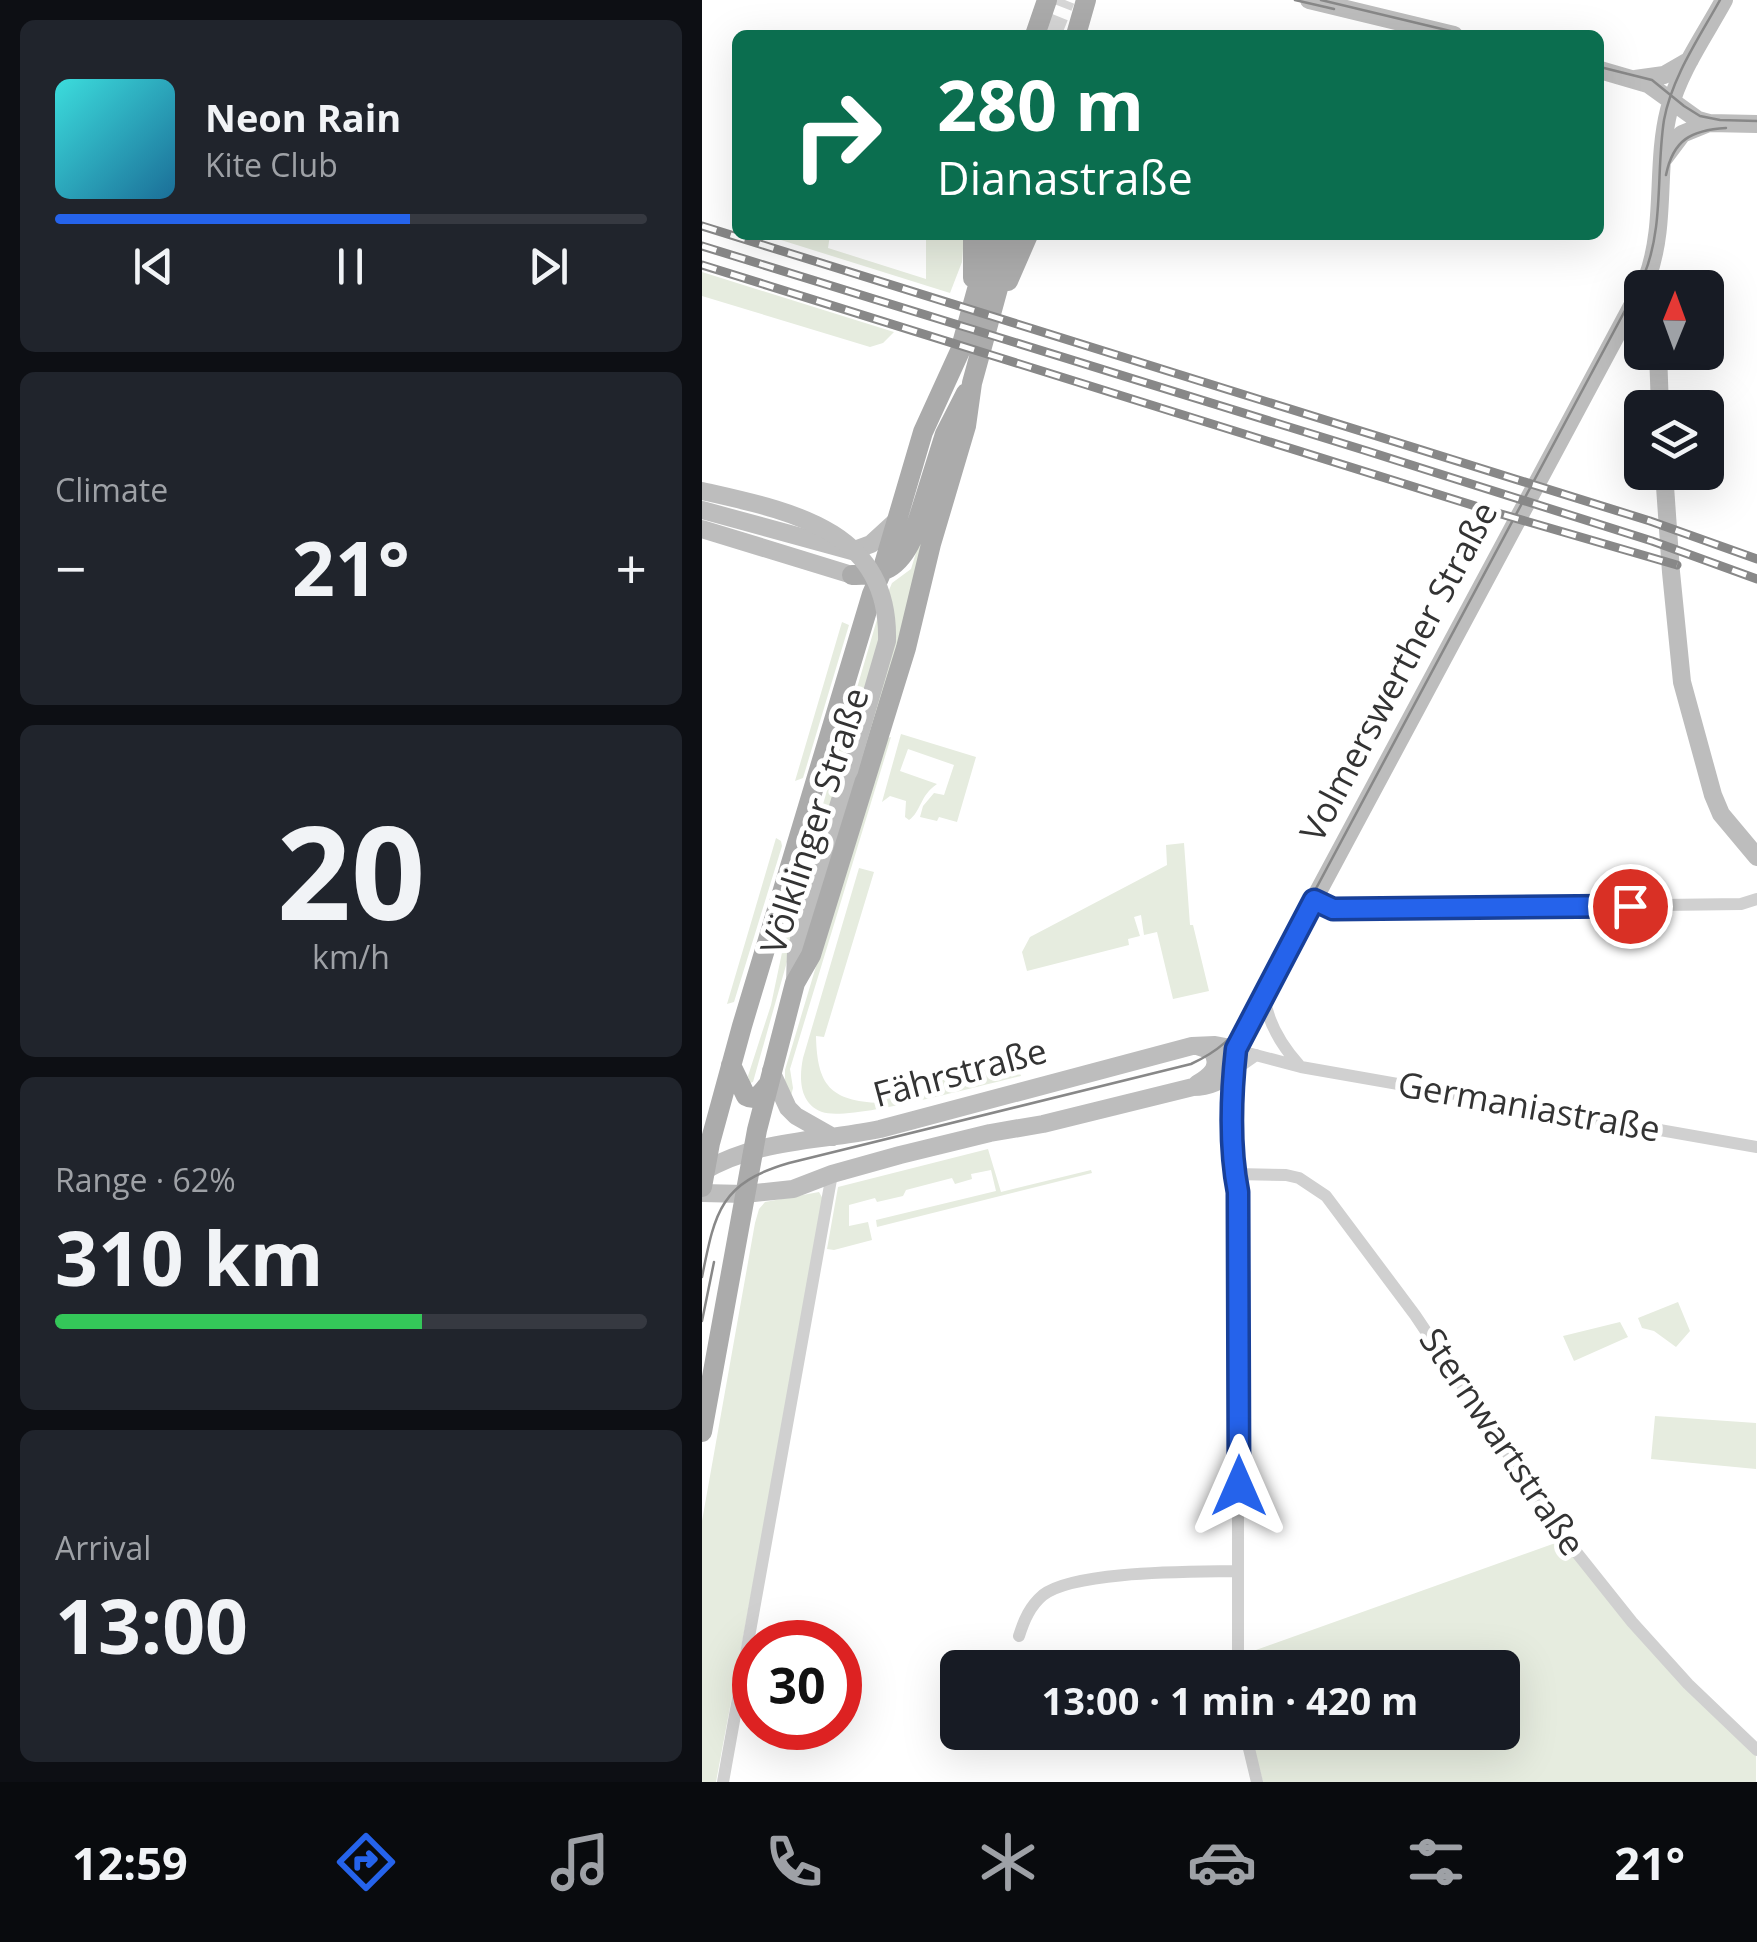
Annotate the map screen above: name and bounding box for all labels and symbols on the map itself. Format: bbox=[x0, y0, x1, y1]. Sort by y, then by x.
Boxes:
north arrow bbox=[1624, 270, 1724, 370]
street label: Volmerswerther Straße bbox=[1288, 493, 1507, 850]
street label: Völklinger Straße bbox=[748, 681, 879, 960]
pin bbox=[1588, 864, 1673, 949]
street label: Fährstraße bbox=[868, 1026, 1051, 1117]
street label: Germaniastraße bbox=[1395, 1059, 1664, 1152]
street label: Sternwartstraße bbox=[1410, 1318, 1597, 1564]
position arrow bbox=[1187, 1434, 1291, 1538]
speed limit sign: 30 bbox=[732, 1620, 862, 1750]

